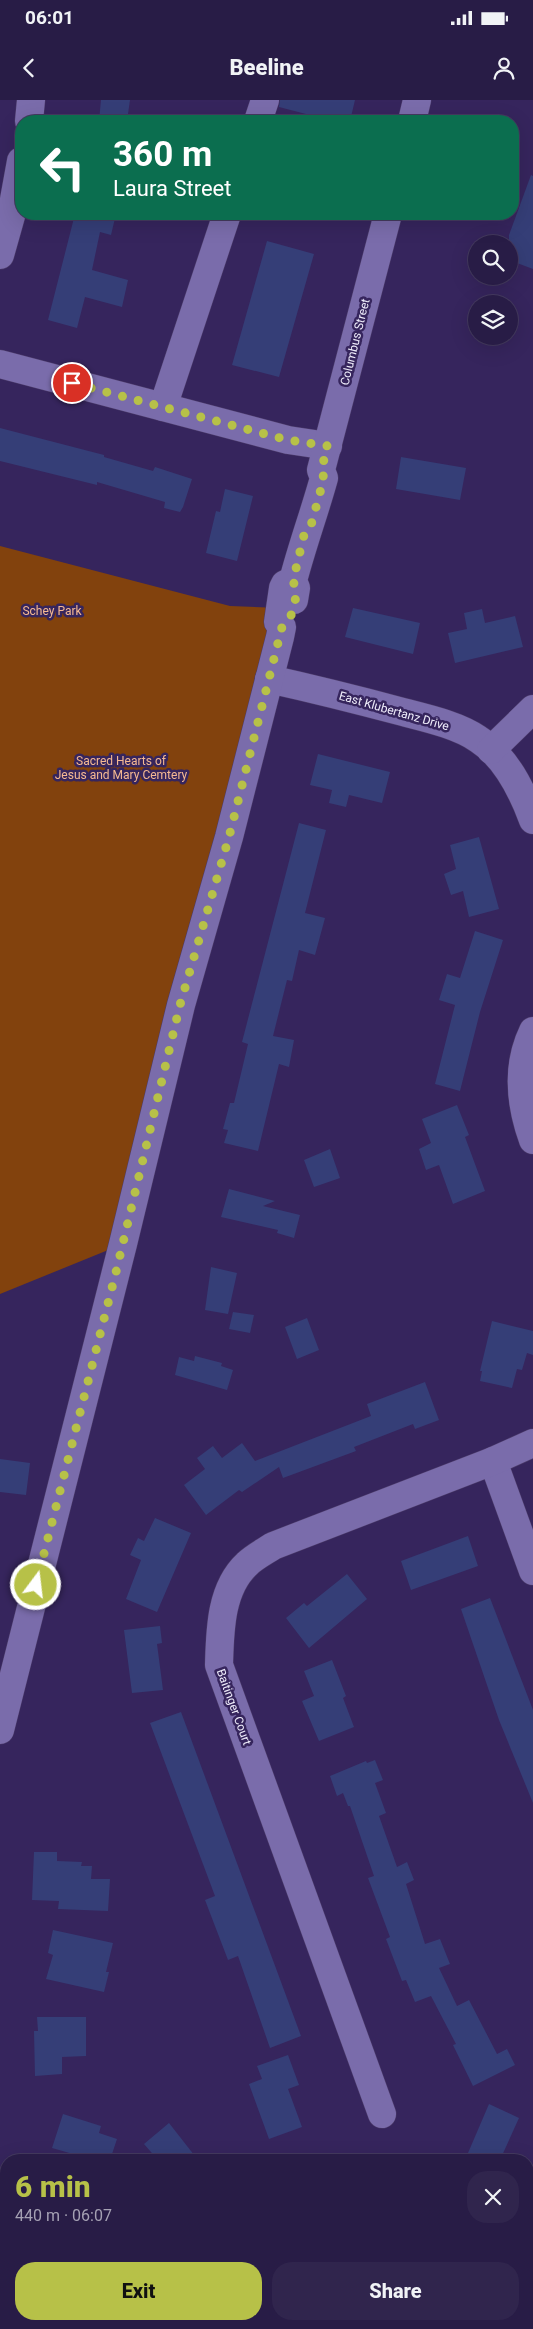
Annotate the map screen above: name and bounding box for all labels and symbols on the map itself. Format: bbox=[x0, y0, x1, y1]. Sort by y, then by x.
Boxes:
street label: Columbus Street bbox=[337, 297, 373, 387]
pin bbox=[51, 362, 93, 404]
park label: Schey Park bbox=[22, 604, 82, 618]
street label: East Klubertanz Drive bbox=[337, 689, 451, 733]
park label: Sacred Hearts of Jesus and Mary Cemtery bbox=[55, 754, 188, 782]
position arrow bbox=[9, 1558, 61, 1610]
street label: Baitinger Court bbox=[214, 1667, 254, 1747]

